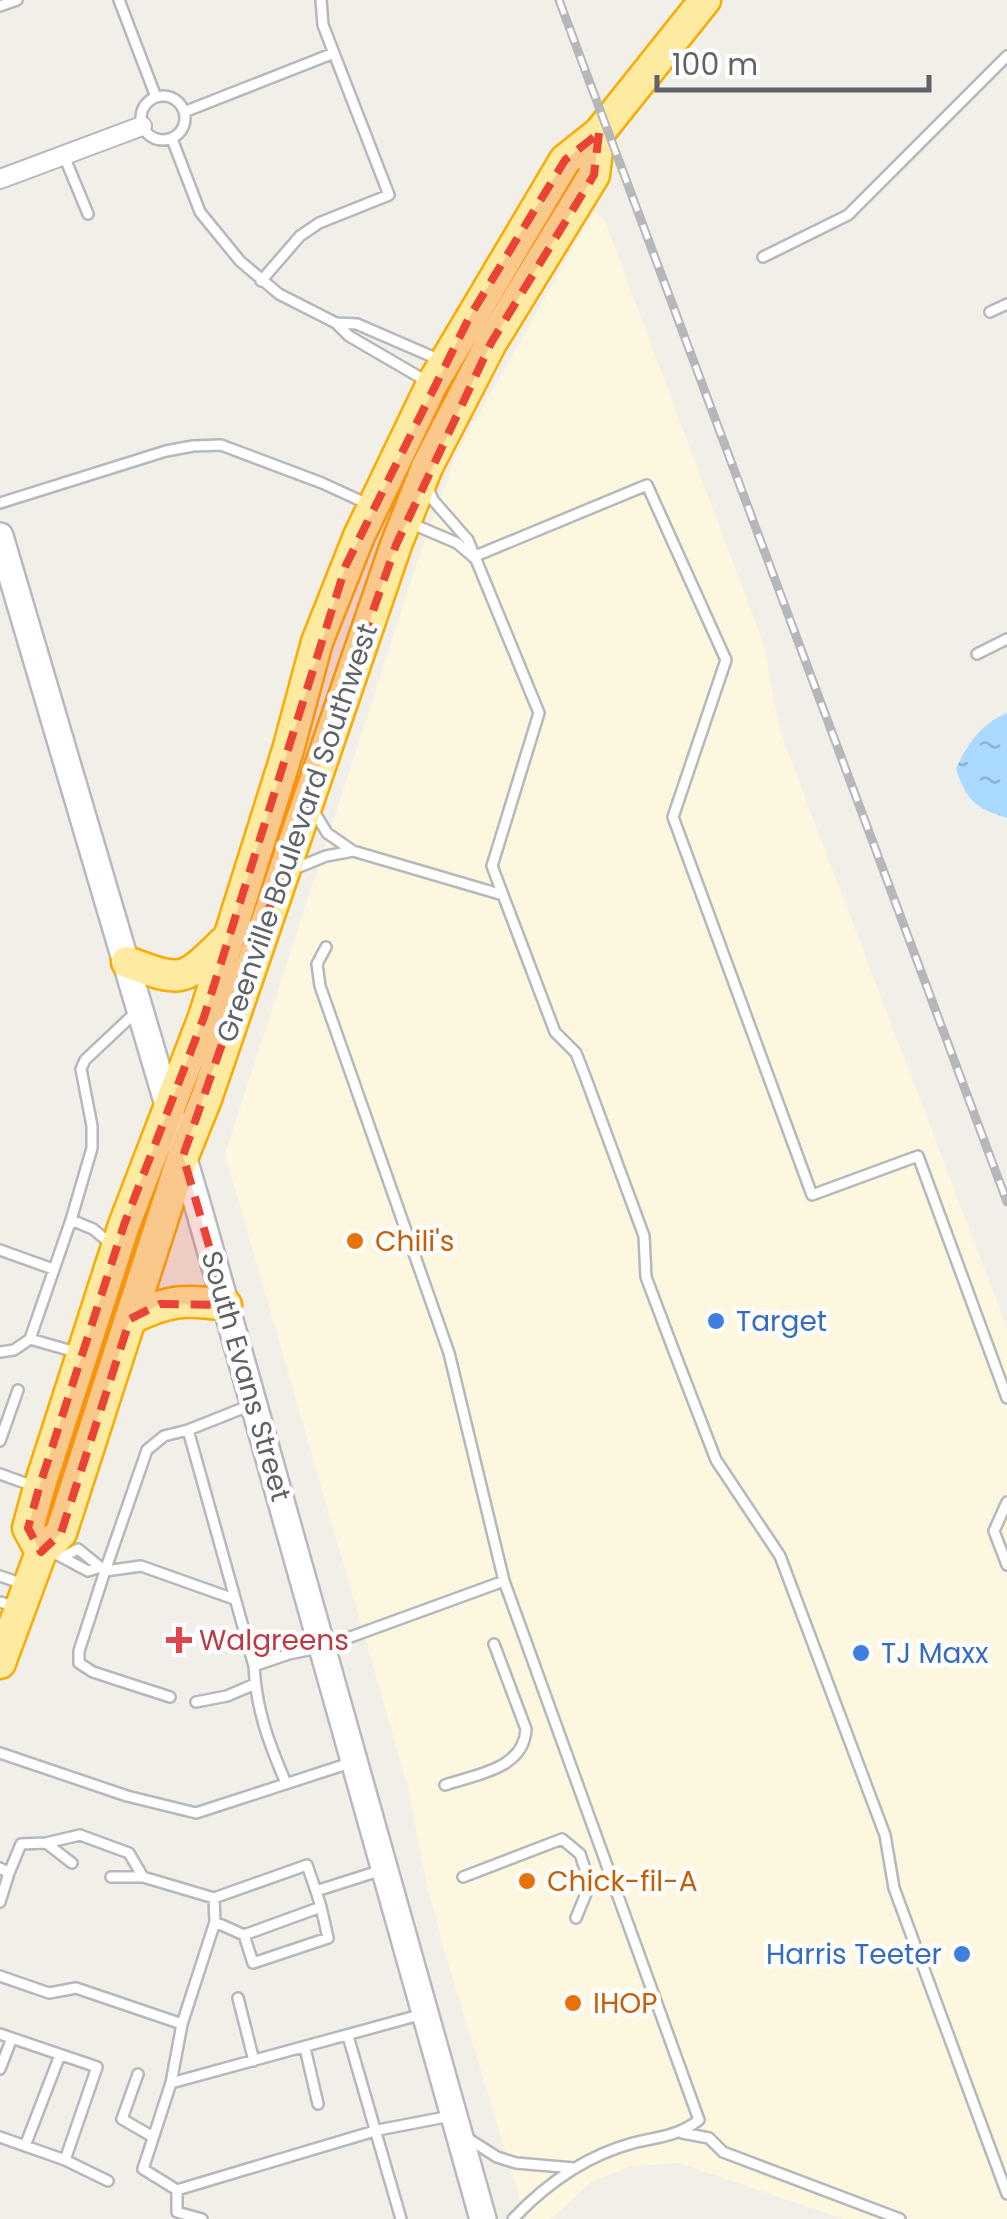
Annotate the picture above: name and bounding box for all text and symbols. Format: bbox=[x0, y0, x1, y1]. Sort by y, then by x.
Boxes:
scale bar bbox=[657, 30, 930, 92]
text: 100 m bbox=[672, 43, 758, 86]
street label: Greenville Boulevard Southwest bbox=[207, 618, 387, 1048]
place label: Chili's bbox=[375, 1222, 454, 1261]
marker: Chili's bbox=[344, 1230, 366, 1252]
street label: South Evans Street bbox=[192, 1246, 300, 1506]
place label: Target bbox=[736, 1302, 827, 1341]
marker: Target bbox=[705, 1310, 727, 1332]
place label: Walgreens bbox=[199, 1621, 349, 1660]
marker: Walgreens bbox=[168, 1629, 190, 1651]
place label: TJ Maxx bbox=[881, 1634, 989, 1673]
marker: TJ Maxx bbox=[850, 1642, 872, 1664]
place label: Chick-fil-A bbox=[547, 1862, 698, 1901]
marker: Chick-fil-A bbox=[516, 1870, 538, 1892]
place label: Harris Teeter bbox=[766, 1935, 942, 1974]
marker: Harris Teeter bbox=[951, 1943, 973, 1965]
place label: IHOP bbox=[593, 1984, 657, 2023]
marker: IHOP bbox=[562, 1992, 584, 2014]

